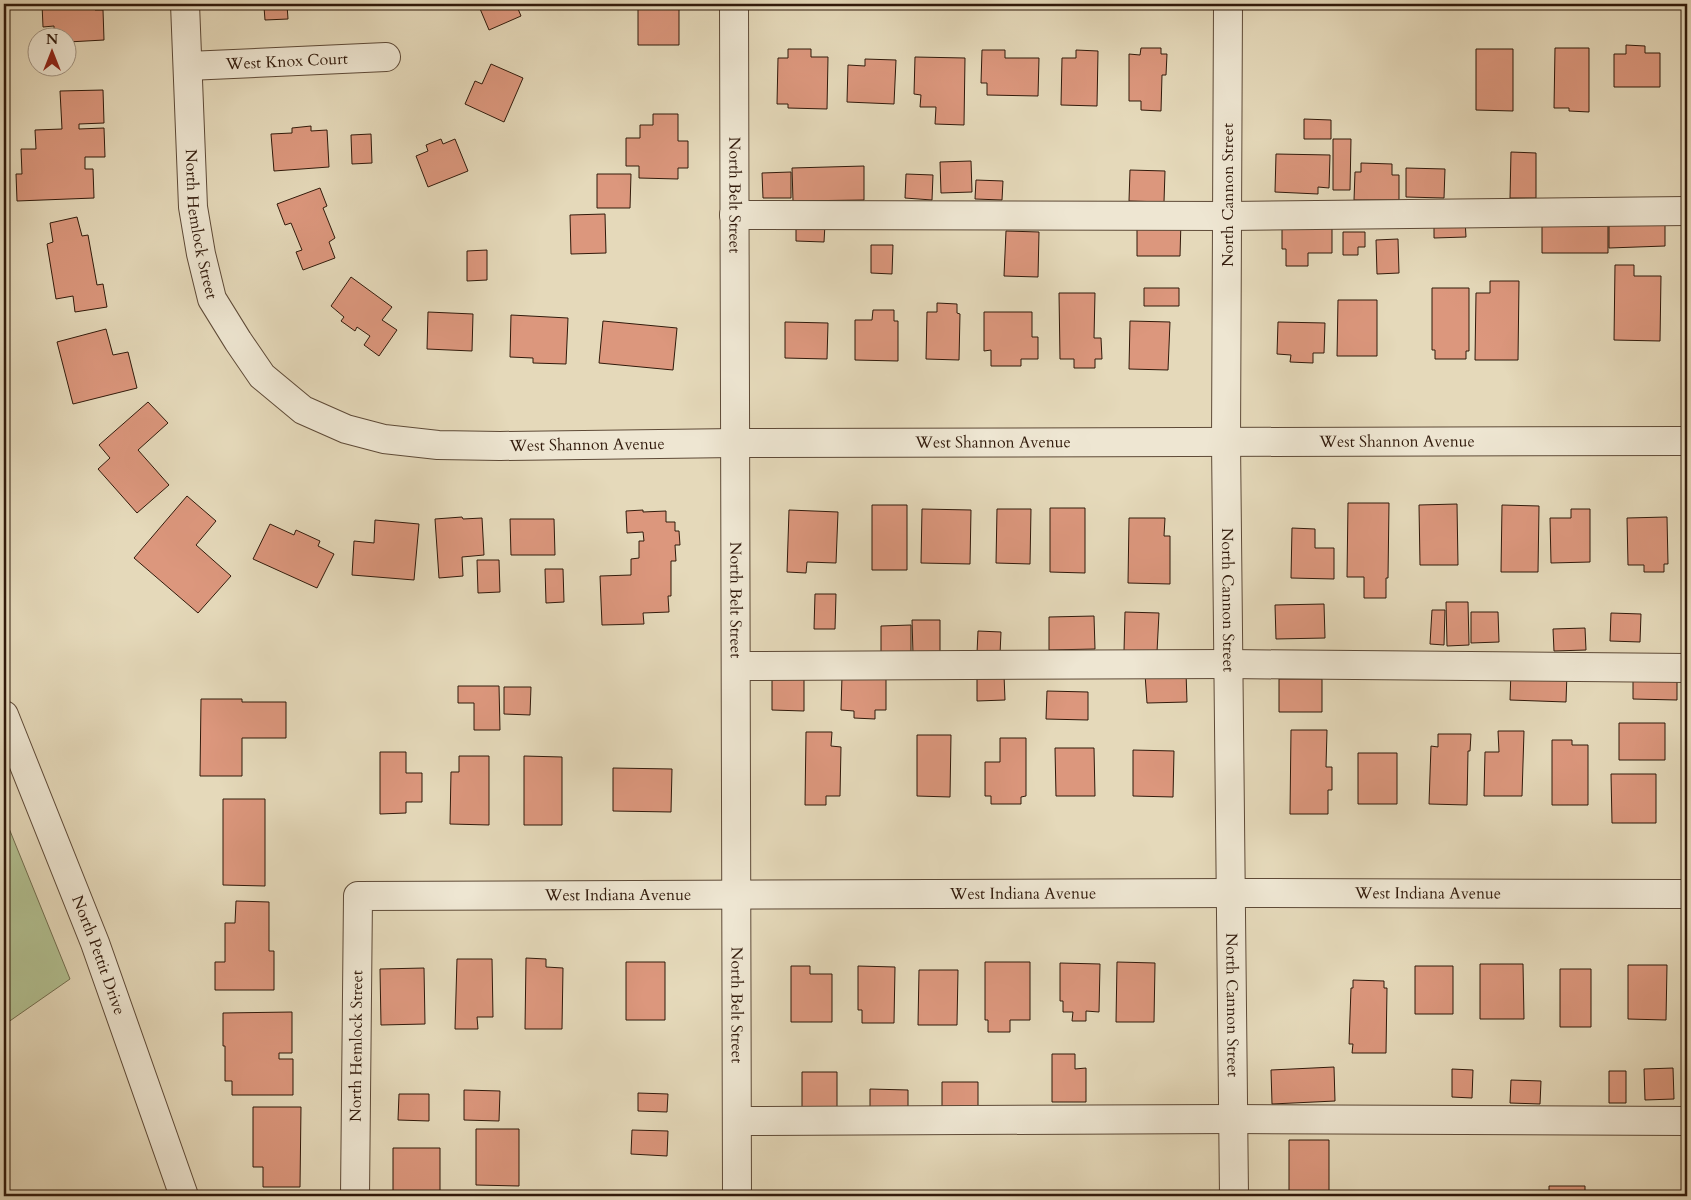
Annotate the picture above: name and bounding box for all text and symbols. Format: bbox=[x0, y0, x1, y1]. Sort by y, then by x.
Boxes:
north arrow bbox=[28, 28, 78, 78]
text: N bbox=[46, 30, 58, 49]
street label: West Knox Court bbox=[224, 48, 348, 75]
street label: North Cannon Street bbox=[1217, 123, 1239, 267]
street label: North Belt Street bbox=[723, 137, 746, 253]
street label: North Hemlock Street bbox=[180, 149, 223, 301]
street label: West Shannon Avenue bbox=[1318, 430, 1475, 453]
street label: West Shannon Avenue bbox=[914, 431, 1071, 454]
street label: West Shannon Avenue bbox=[508, 433, 665, 457]
street label: North Cannon Street bbox=[1216, 528, 1239, 672]
street label: North Belt Street bbox=[724, 542, 747, 658]
street label: West Indiana Avenue bbox=[949, 882, 1096, 905]
street label: West Indiana Avenue bbox=[1354, 882, 1501, 905]
street label: West Indiana Avenue bbox=[544, 884, 691, 906]
street label: North Pettit Drive bbox=[66, 892, 130, 1018]
street label: North Cannon Street bbox=[1220, 933, 1244, 1077]
street label: North Belt Street bbox=[725, 947, 748, 1063]
street label: North Hemlock Street bbox=[345, 970, 368, 1122]

